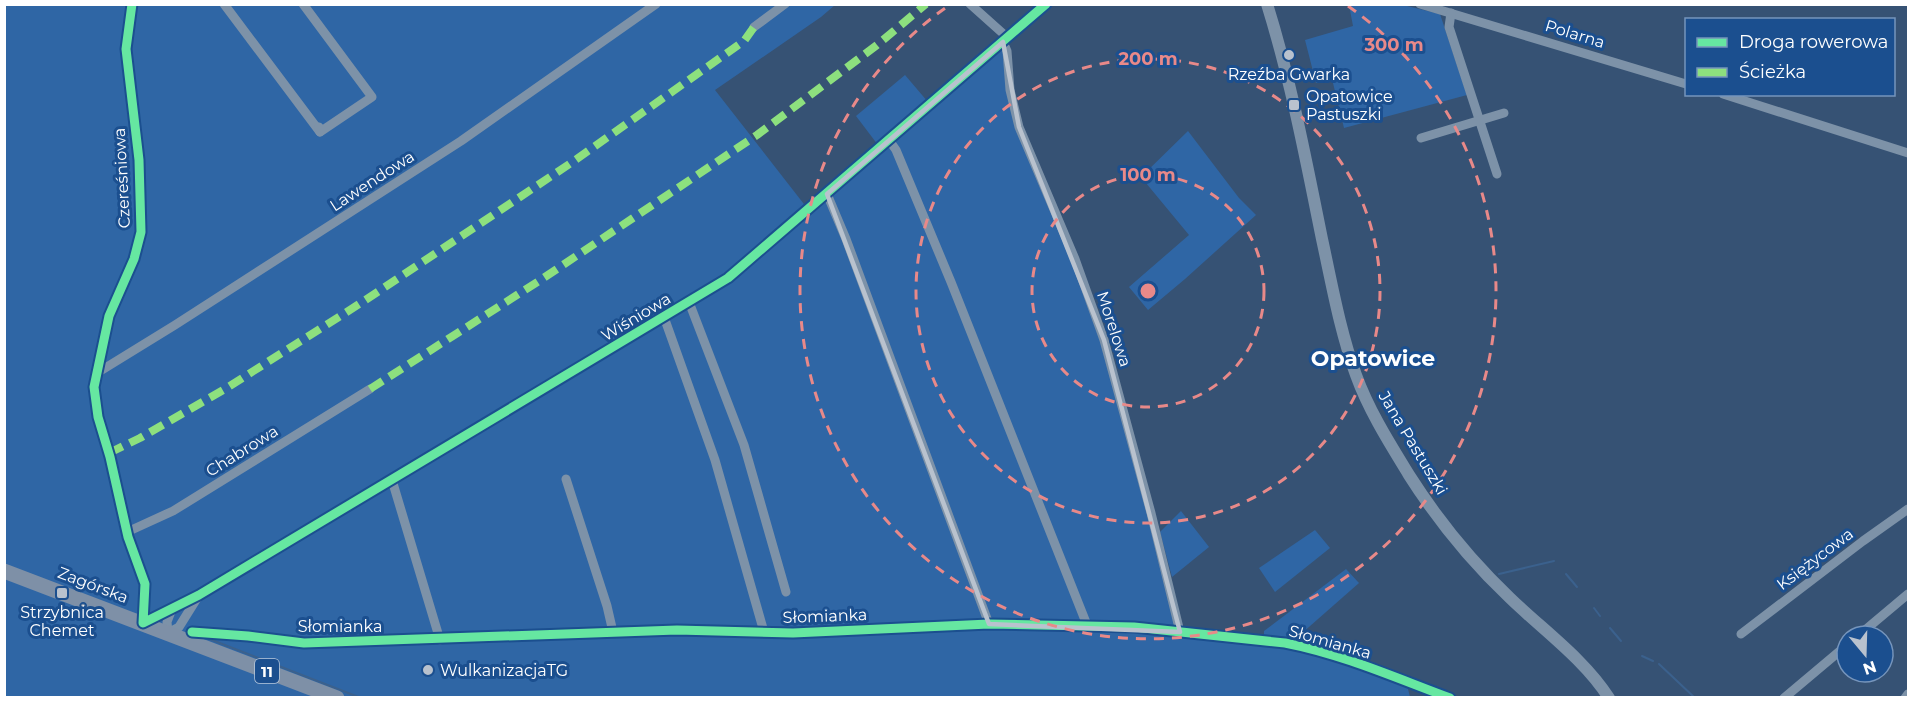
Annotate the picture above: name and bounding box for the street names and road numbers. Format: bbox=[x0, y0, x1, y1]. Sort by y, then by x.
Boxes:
street label: Polarna bbox=[1543, 16, 1607, 52]
street label: Czereśniowa bbox=[110, 127, 134, 229]
street label: Lawendowa bbox=[326, 147, 418, 215]
street label: Wiśniowa bbox=[598, 289, 674, 345]
street label: Morelowa bbox=[1093, 289, 1135, 369]
street label: Jana Pastuszki bbox=[1374, 387, 1451, 498]
street label: Chabrowa bbox=[202, 421, 282, 481]
street label: Księżycowa bbox=[1773, 524, 1857, 594]
street label: Zagórska bbox=[55, 563, 131, 607]
street label: Słomianka bbox=[782, 605, 868, 627]
street label: Słomianka bbox=[298, 617, 382, 636]
street label: Słomianka bbox=[1287, 621, 1373, 663]
road number: 11 bbox=[255, 659, 279, 683]

